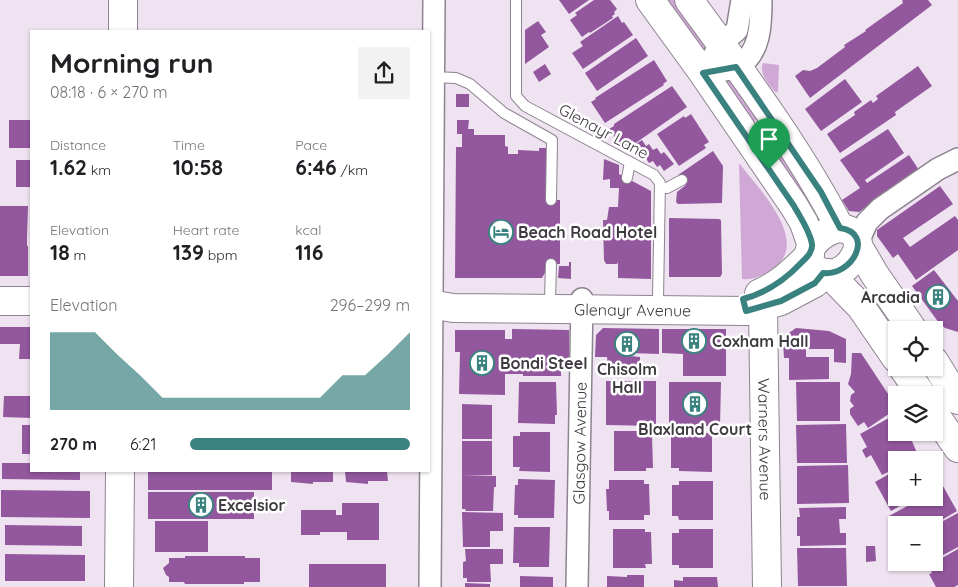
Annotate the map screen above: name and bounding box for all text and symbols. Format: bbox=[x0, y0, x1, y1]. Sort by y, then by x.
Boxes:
text: Morning run bbox=[50, 45, 214, 80]
button: share bbox=[358, 47, 410, 99]
text: 08:18 · 6 × 270 m bbox=[50, 82, 168, 102]
street label: Glenayr Lane bbox=[556, 99, 652, 163]
pin bbox=[748, 118, 790, 169]
icon: arrive bbox=[755, 125, 783, 153]
text: Distance bbox=[50, 136, 106, 154]
text: Time bbox=[173, 136, 205, 154]
text: Pace bbox=[295, 136, 327, 154]
text: 1.62 bbox=[50, 154, 87, 180]
text: 10:58 bbox=[173, 154, 223, 180]
text: 6:46 bbox=[295, 154, 337, 180]
text: km bbox=[87, 161, 111, 179]
text: /km bbox=[337, 161, 368, 179]
hotel icon: Beach Road Hotel bbox=[488, 219, 514, 245]
text: Elevation bbox=[50, 221, 109, 239]
text: Heart rate bbox=[173, 221, 239, 239]
text: kcal bbox=[295, 221, 321, 239]
place label: Beach Road Hotel bbox=[518, 222, 657, 242]
text: 18 bbox=[50, 239, 70, 265]
text: 139 bbox=[173, 239, 204, 265]
text: 116 bbox=[295, 239, 323, 265]
text: m bbox=[70, 246, 86, 264]
text: bpm bbox=[204, 246, 238, 264]
building icon: Arcadia bbox=[925, 284, 951, 310]
place label: Arcadia bbox=[861, 287, 920, 307]
text: Elevation bbox=[50, 295, 117, 315]
text: 296–299 m bbox=[330, 295, 410, 315]
street label: Glenayr Avenue bbox=[574, 299, 691, 320]
map controls bbox=[888, 321, 943, 571]
button: locate bbox=[888, 321, 943, 376]
building icon: Coxham Hall bbox=[681, 328, 707, 354]
building icon: Chisolm Hall bbox=[614, 331, 640, 357]
place label: Coxham Hall bbox=[712, 331, 809, 351]
building icon: Bondi Steel bbox=[469, 350, 495, 376]
place label: Bondi Steel bbox=[500, 353, 588, 373]
place label: Chisolm Hall bbox=[597, 359, 657, 397]
street label: Warners Avenue bbox=[754, 378, 776, 501]
street label: Glasgow Avenue bbox=[568, 382, 591, 504]
button: layers bbox=[888, 386, 943, 441]
building icon: Blaxland Court bbox=[682, 391, 708, 417]
place label: Blaxland Court bbox=[638, 419, 752, 439]
text: 270 m bbox=[50, 434, 97, 454]
text: 6:21 bbox=[130, 434, 156, 454]
button: + bbox=[888, 451, 943, 506]
building icon: Excelsior bbox=[188, 492, 214, 518]
place label: Excelsior bbox=[218, 495, 285, 515]
button: − bbox=[888, 516, 943, 571]

